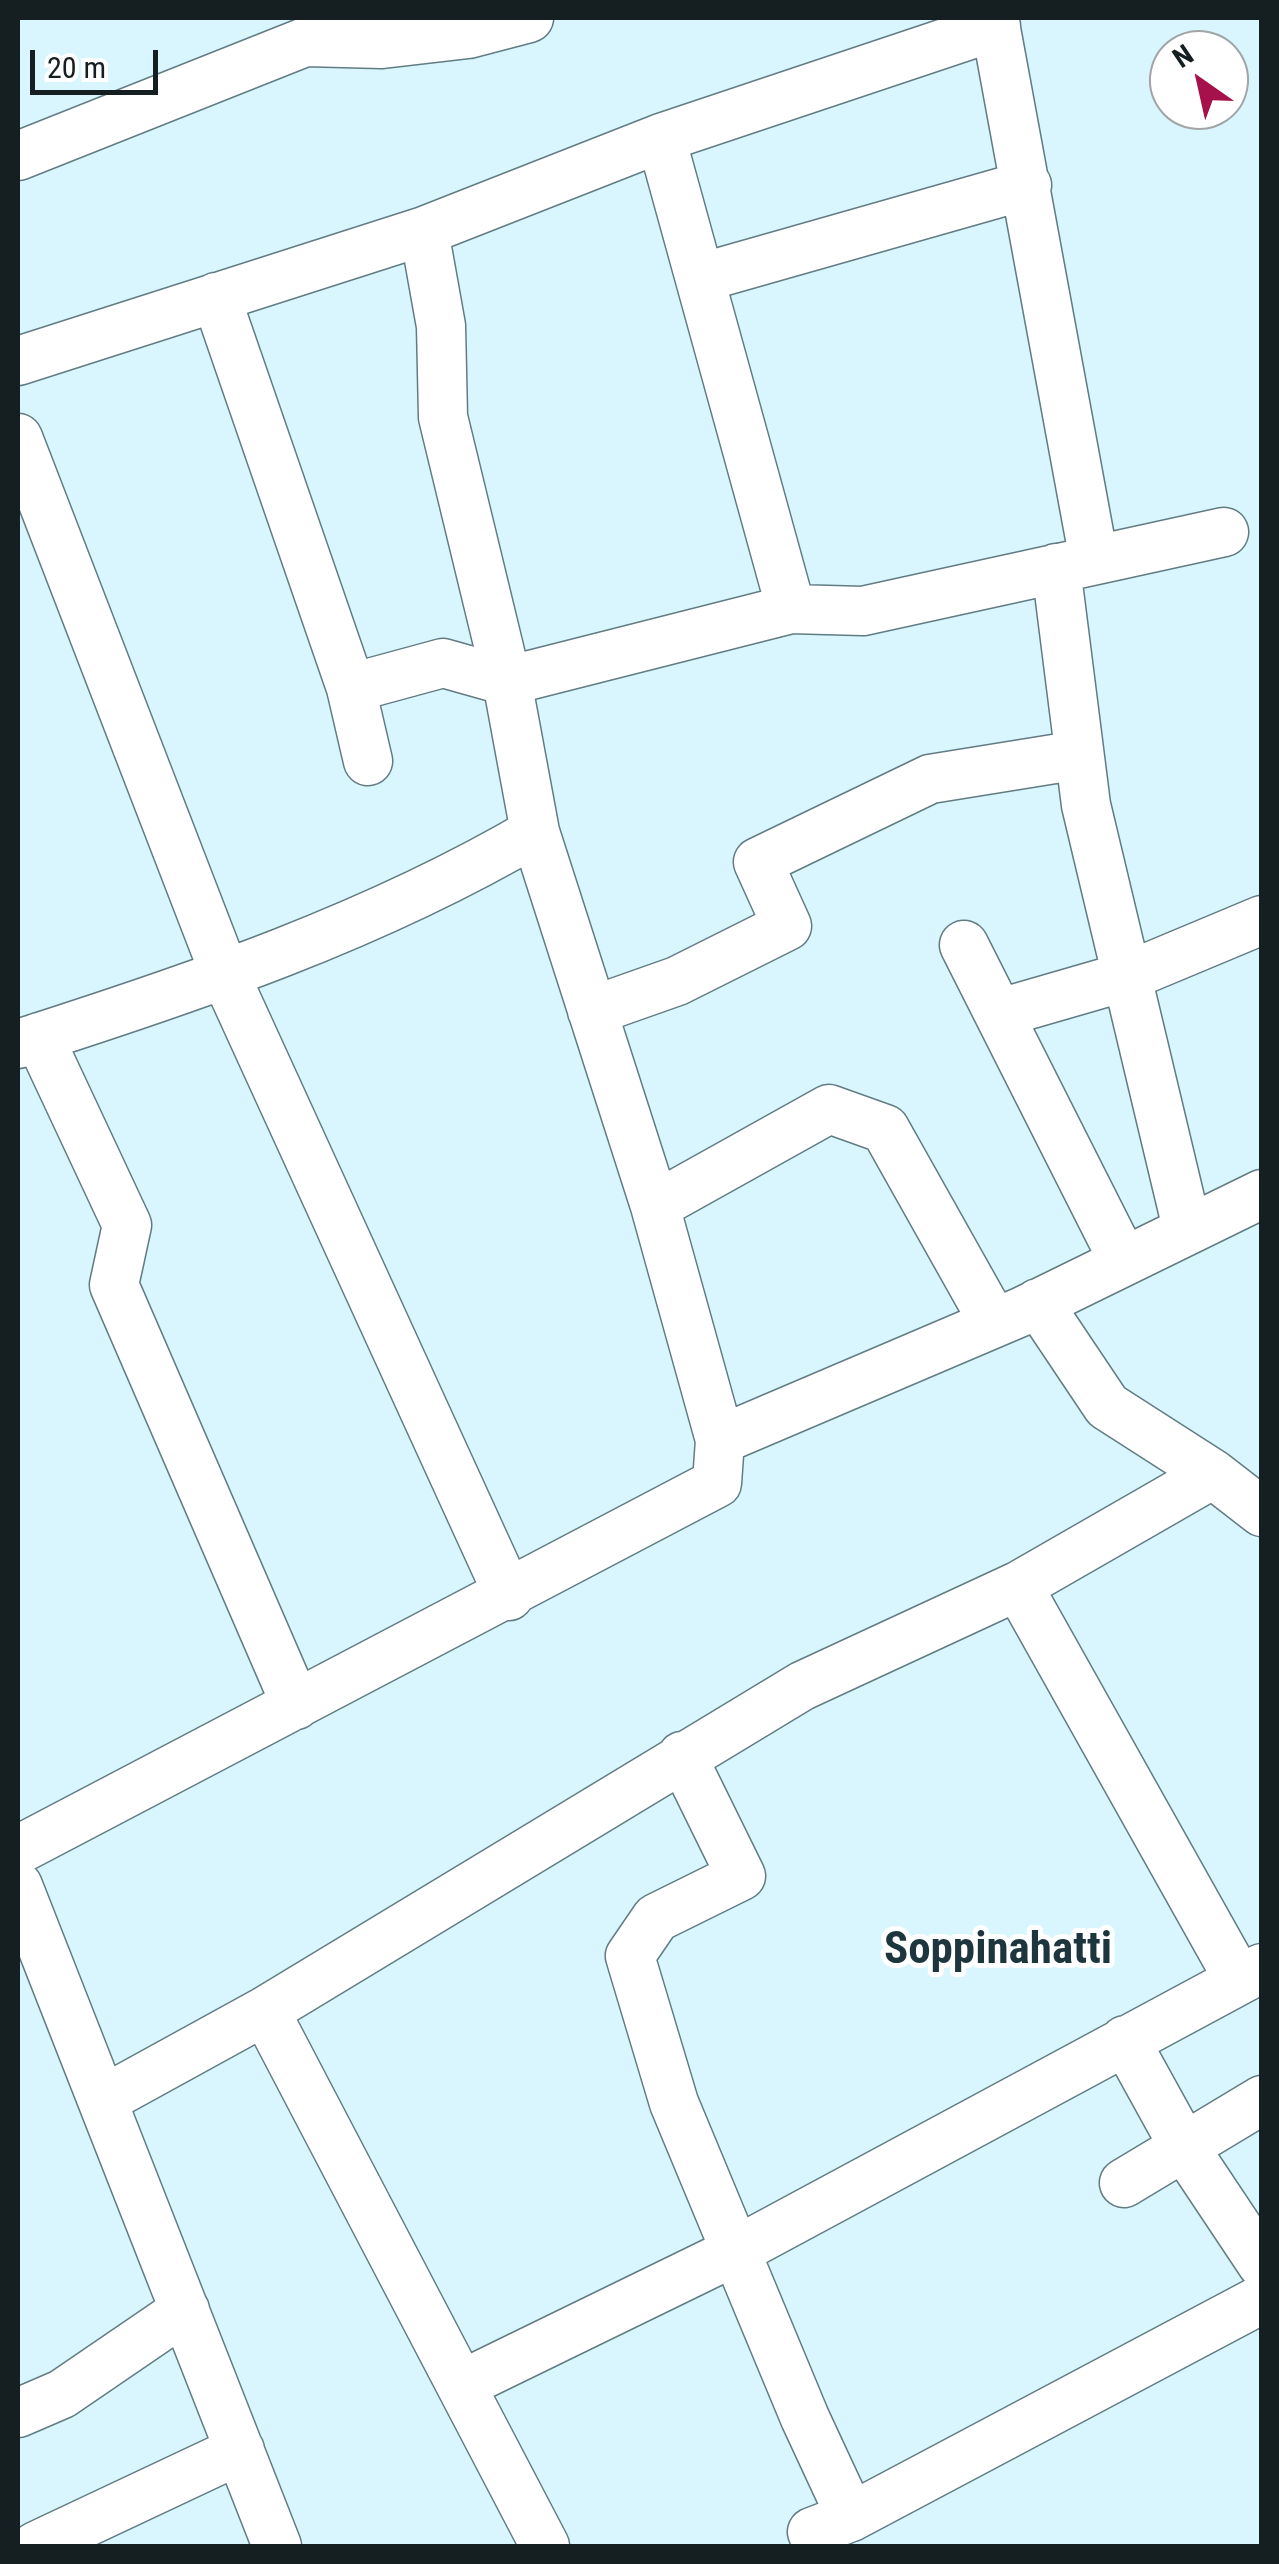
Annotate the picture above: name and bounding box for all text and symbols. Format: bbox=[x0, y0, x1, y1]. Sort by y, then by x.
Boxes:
scale bar bbox=[35, 30, 162, 92]
north arrow bbox=[1149, 30, 1249, 130]
text: N bbox=[1167, 38, 1199, 75]
text: 20 m bbox=[47, 50, 106, 85]
district label: Soppinahatti bbox=[884, 1925, 1112, 1979]

